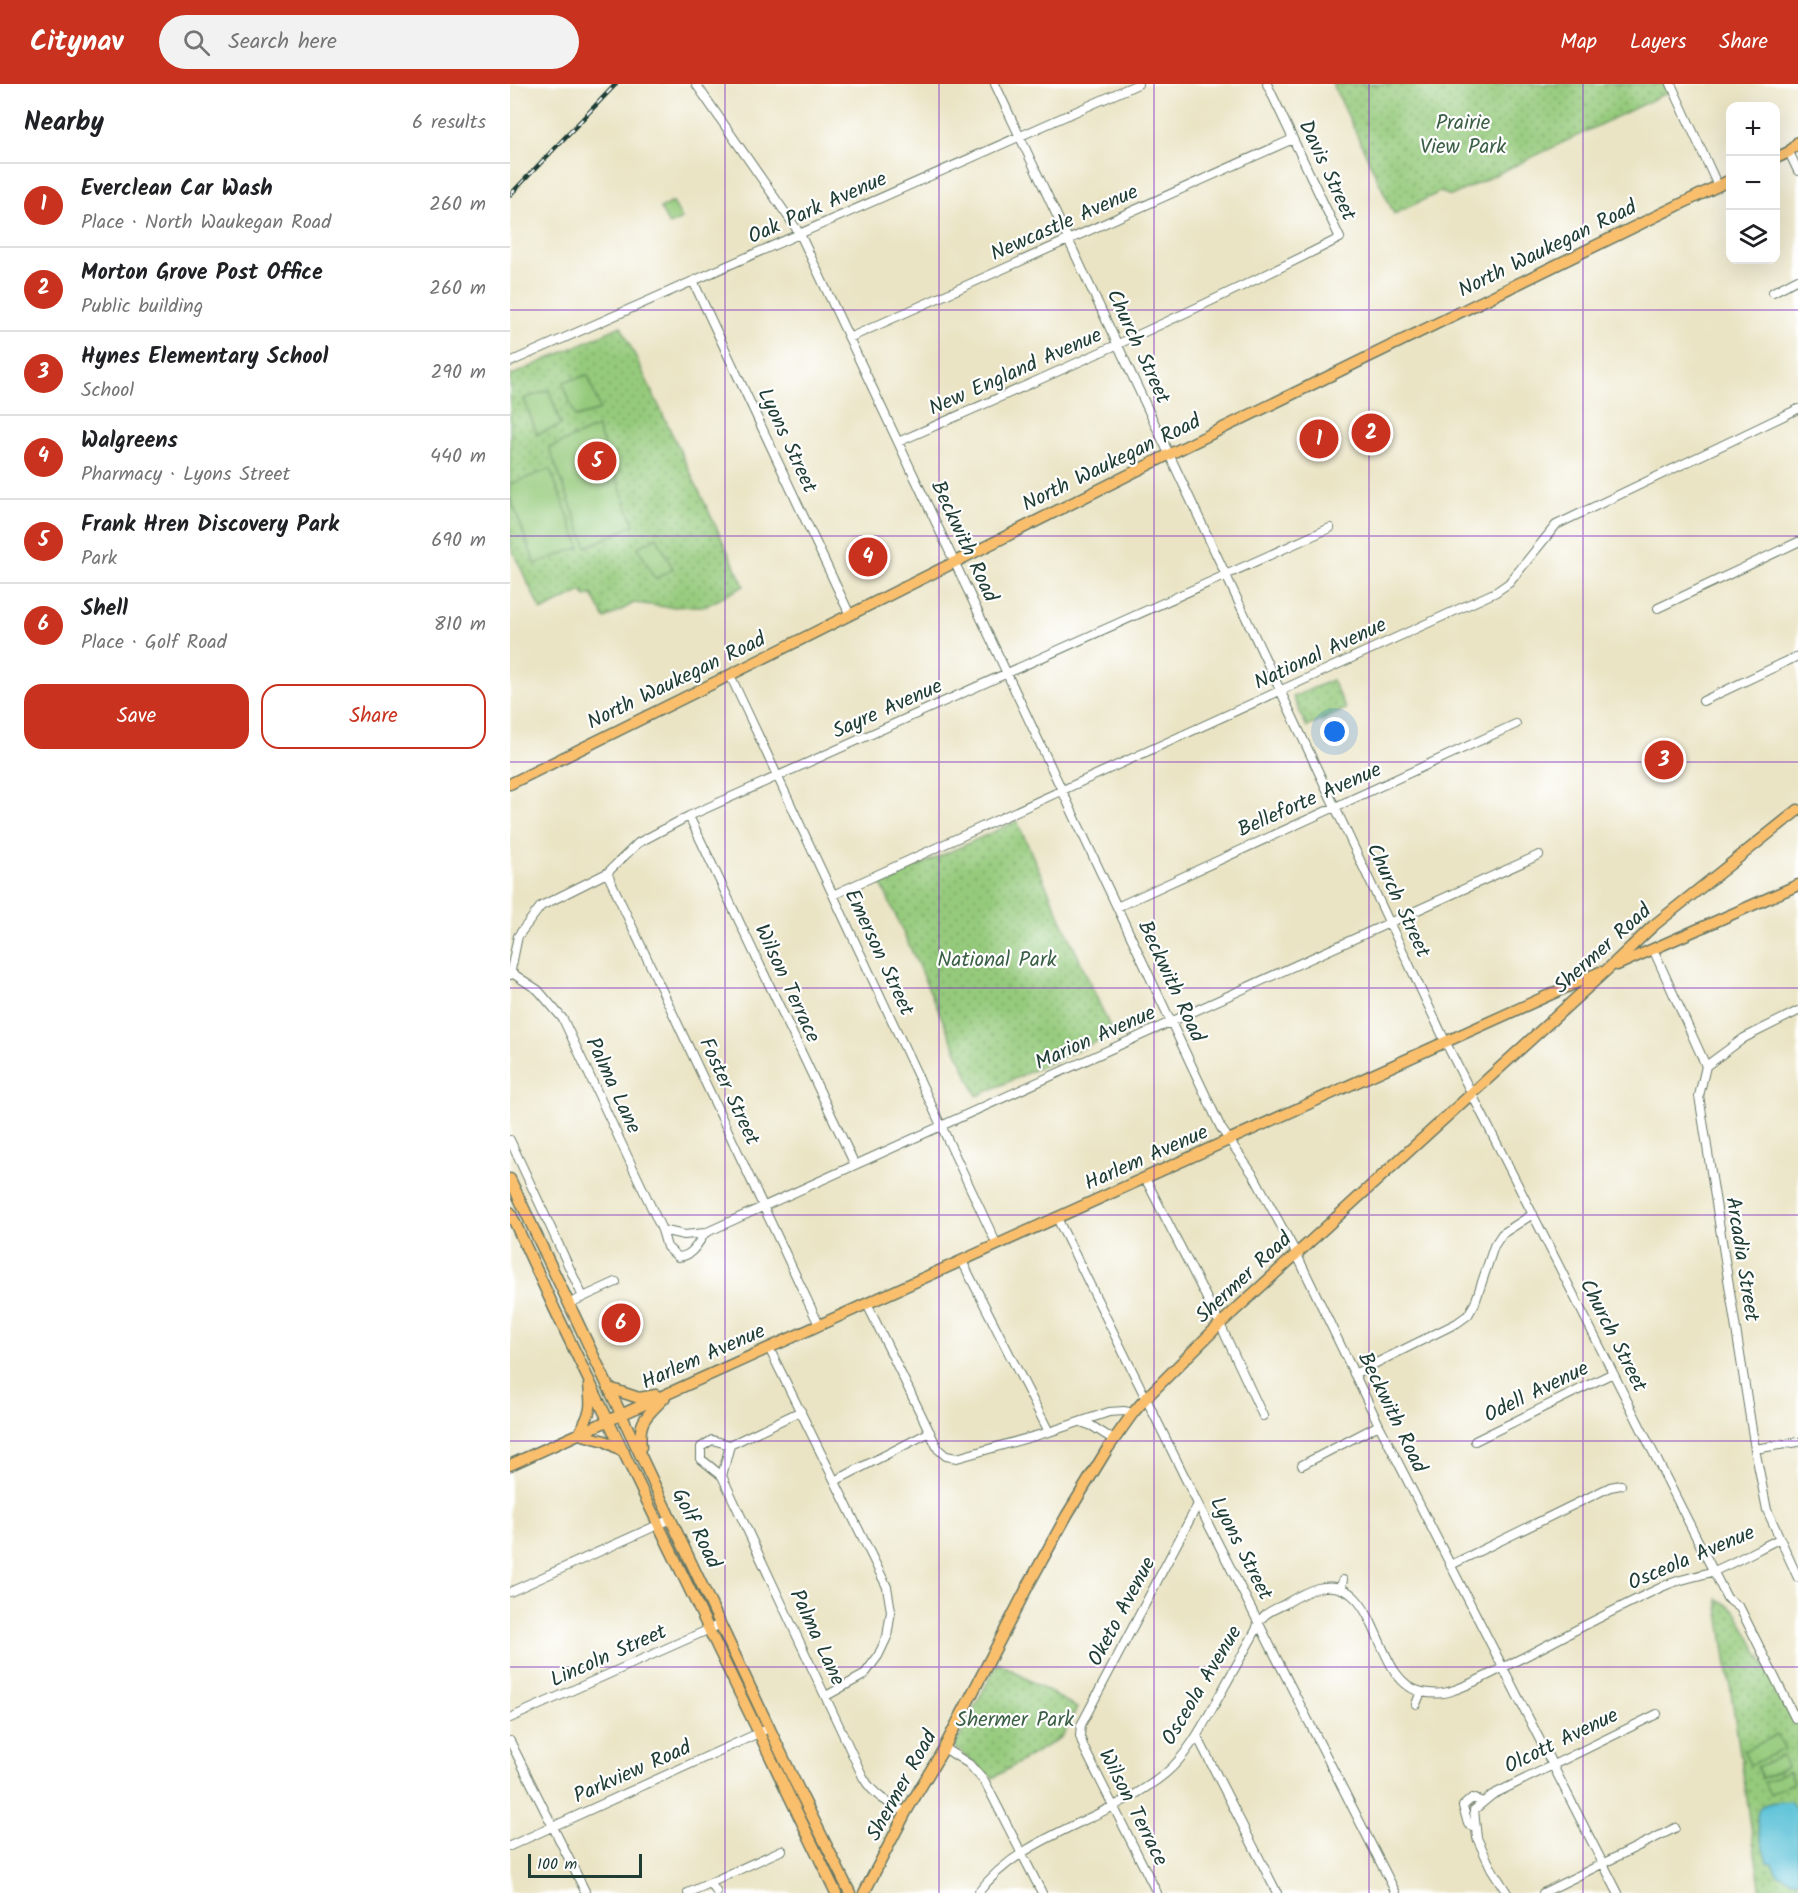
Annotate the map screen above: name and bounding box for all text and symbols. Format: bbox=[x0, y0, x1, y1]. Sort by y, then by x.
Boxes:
search box bbox=[159, 15, 579, 69]
text: Citynav bbox=[30, 20, 123, 65]
text: Search here bbox=[228, 25, 337, 60]
icon: search bbox=[180, 26, 213, 59]
text: Map bbox=[1560, 26, 1597, 59]
text: Layers bbox=[1630, 26, 1686, 59]
text: Share bbox=[1719, 26, 1768, 59]
text: Nearby bbox=[24, 102, 104, 144]
map controls bbox=[1726, 102, 1780, 264]
button: + bbox=[1726, 102, 1780, 156]
text: 6 results bbox=[412, 107, 486, 139]
park label: Prairie View Park bbox=[1420, 107, 1506, 164]
street label: Davis Street bbox=[1289, 115, 1365, 227]
button: − bbox=[1726, 156, 1780, 210]
street label: Oak Park Avenue bbox=[743, 163, 893, 254]
text: Everclean Car Wash bbox=[81, 172, 273, 207]
street label: Newcastle Avenue bbox=[985, 176, 1144, 271]
text: 1 bbox=[40, 189, 47, 221]
text: 260 m bbox=[429, 189, 486, 221]
street label: North Waukegan Road bbox=[1452, 191, 1643, 307]
text: Place · North Waukegan Road bbox=[81, 207, 331, 239]
button: layers bbox=[1726, 210, 1780, 264]
text: Morton Grove Post Office bbox=[81, 256, 323, 291]
text: 2 bbox=[38, 273, 49, 305]
text: 260 m bbox=[429, 273, 486, 305]
street label: Church Street bbox=[1097, 284, 1179, 410]
text: Public building bbox=[81, 291, 203, 323]
street label: New England Avenue bbox=[924, 319, 1108, 425]
text: Hynes Elementary School bbox=[81, 340, 328, 375]
text: 3 bbox=[38, 357, 49, 389]
text: 290 m bbox=[431, 357, 486, 389]
text: School bbox=[81, 375, 134, 407]
street label: Lyons Street bbox=[748, 383, 826, 499]
street label: North Waukegan Road bbox=[1016, 405, 1207, 521]
pin: 2 bbox=[1352, 410, 1390, 456]
pin: 1 bbox=[1300, 416, 1338, 462]
text: Walgreens bbox=[81, 424, 178, 459]
pin: 5 bbox=[578, 438, 616, 484]
text: 4 bbox=[38, 441, 49, 473]
text: 440 m bbox=[430, 441, 486, 473]
text: Pharmacy · Lyons Street bbox=[81, 459, 290, 491]
street label: Beckwith Road bbox=[921, 475, 1007, 608]
text: Frank Hren Discovery Park bbox=[81, 508, 339, 543]
text: 5 bbox=[38, 525, 49, 557]
text: 690 m bbox=[431, 525, 486, 557]
pin: 4 bbox=[848, 534, 888, 580]
text: Park bbox=[81, 543, 117, 575]
text: Shell bbox=[81, 592, 128, 627]
text: 6 bbox=[38, 609, 49, 641]
text: 810 m bbox=[434, 609, 486, 641]
street label: National Avenue bbox=[1249, 609, 1393, 700]
street label: North Waukegan Road bbox=[581, 623, 772, 739]
text: Place · Golf Road bbox=[81, 627, 227, 659]
street label: Sayre Avenue bbox=[827, 670, 948, 748]
button: Save bbox=[24, 684, 249, 749]
button: Share bbox=[261, 684, 486, 749]
your location bbox=[1320, 717, 1349, 746]
pin: 3 bbox=[1644, 738, 1684, 782]
street label: Belleforte Avenue bbox=[1232, 754, 1388, 847]
street label: Church Street bbox=[1357, 838, 1439, 964]
street label: Emerson Street bbox=[835, 884, 923, 1022]
street label: Shermer Road bbox=[1546, 896, 1660, 1002]
street label: Beckwith Road bbox=[1128, 915, 1214, 1048]
street label: Wilson Terrace bbox=[745, 919, 829, 1049]
park label: National Park bbox=[937, 944, 1057, 977]
street label: Marion Avenue bbox=[1030, 997, 1162, 1080]
street label: Palma Lane bbox=[576, 1032, 650, 1140]
street label: Foster Street bbox=[689, 1032, 768, 1152]
street label: Harlem Avenue bbox=[1079, 1116, 1214, 1200]
street label: Arcadia Street bbox=[1715, 1194, 1768, 1325]
street label: Shermer Road bbox=[1188, 1224, 1300, 1332]
street label: Church Street bbox=[1570, 1273, 1656, 1399]
pin: 6 bbox=[602, 1300, 640, 1346]
street label: Harlem Avenue bbox=[636, 1315, 771, 1399]
street label: Beckwith Road bbox=[1348, 1347, 1435, 1479]
street label: Odell Avenue bbox=[1478, 1352, 1595, 1432]
street label: Golf Road bbox=[662, 1483, 730, 1575]
street label: Lyons Street bbox=[1200, 1491, 1281, 1607]
street label: Osceola Avenue bbox=[1623, 1517, 1761, 1600]
street label: Oketo Avenue bbox=[1080, 1550, 1165, 1672]
street label: Palma Lane bbox=[780, 1584, 854, 1692]
street label: Lincoln Street bbox=[545, 1616, 673, 1697]
street label: Osceola Avenue bbox=[1153, 1619, 1252, 1752]
street label: Olcott Avenue bbox=[1499, 1699, 1625, 1783]
park label: Shermer Park bbox=[956, 1704, 1074, 1737]
street label: Shermer Road bbox=[858, 1724, 947, 1847]
street label: Parkview Road bbox=[568, 1731, 697, 1813]
street label: Wilson Terrace bbox=[1089, 1743, 1177, 1873]
scale bar bbox=[528, 1851, 642, 1878]
text: 100 m bbox=[537, 1852, 577, 1877]

